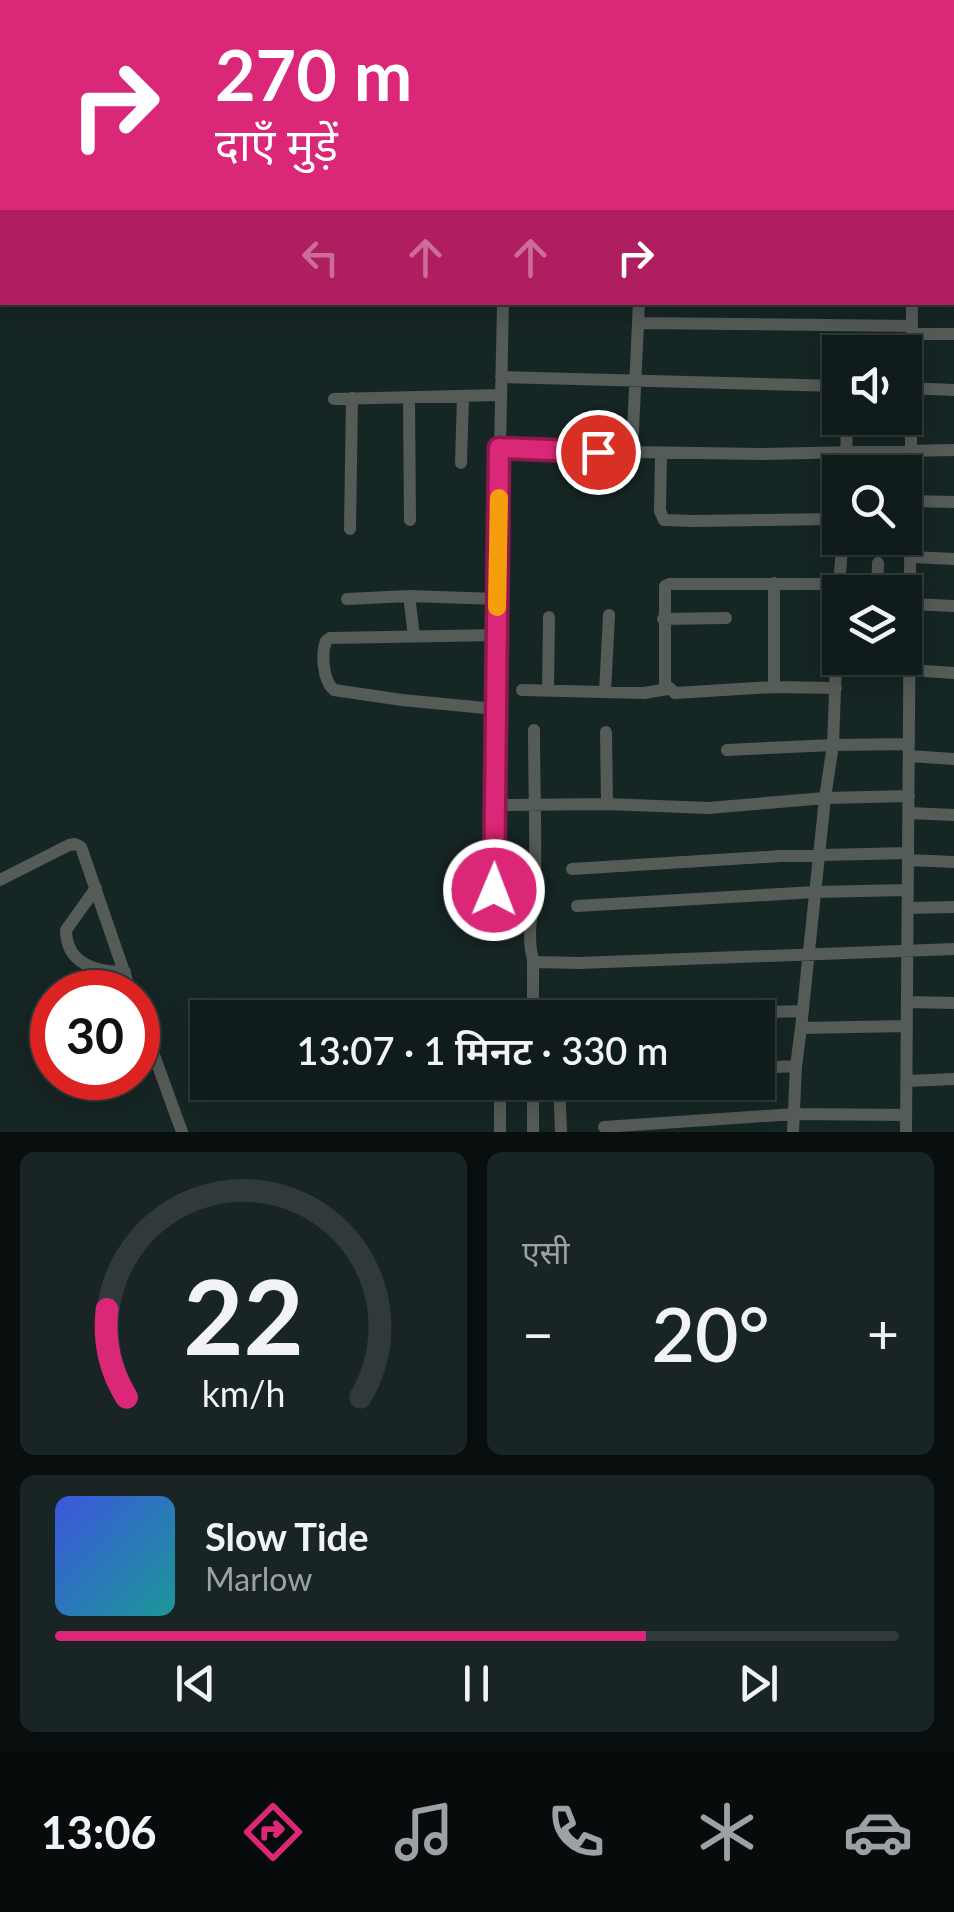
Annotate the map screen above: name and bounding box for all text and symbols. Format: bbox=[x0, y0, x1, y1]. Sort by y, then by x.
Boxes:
text: 270 m bbox=[215, 32, 412, 116]
icon: right bbox=[50, 40, 180, 170]
text: दाएँ मुड़ें bbox=[215, 117, 338, 171]
icon: left bbox=[293, 230, 348, 285]
icon: ahead bbox=[398, 230, 453, 285]
icon: ahead bbox=[503, 230, 558, 285]
icon: right bbox=[608, 230, 663, 285]
map controls bbox=[822, 335, 922, 675]
button: sound bbox=[822, 335, 922, 435]
pin bbox=[556, 410, 641, 495]
icon: arrive bbox=[571, 425, 626, 480]
button: search bbox=[822, 455, 922, 555]
button: layers bbox=[822, 575, 922, 675]
position arrow bbox=[442, 838, 546, 942]
speed limit sign: 30 bbox=[30, 970, 160, 1100]
text: 13:07 · 1 मिनट · 330 m bbox=[297, 1027, 668, 1073]
text: एसी bbox=[522, 1232, 570, 1271]
text: 22 bbox=[183, 1252, 304, 1377]
text: 20° bbox=[651, 1288, 770, 1378]
text: − bbox=[522, 1300, 554, 1366]
text: + bbox=[867, 1300, 899, 1366]
text: km/h bbox=[202, 1372, 285, 1415]
text: Slow Tide bbox=[205, 1513, 368, 1559]
text: Marlow bbox=[205, 1559, 312, 1598]
icon: previous bbox=[168, 1656, 223, 1711]
icon: pause bbox=[449, 1656, 504, 1711]
icon: next bbox=[731, 1656, 786, 1711]
icon: directions bbox=[238, 1797, 308, 1867]
icon: music bbox=[389, 1797, 459, 1867]
icon: phone bbox=[541, 1797, 611, 1867]
icon: climate bbox=[692, 1797, 762, 1867]
icon: car bbox=[843, 1797, 913, 1867]
text: 13:06 bbox=[41, 1805, 157, 1859]

